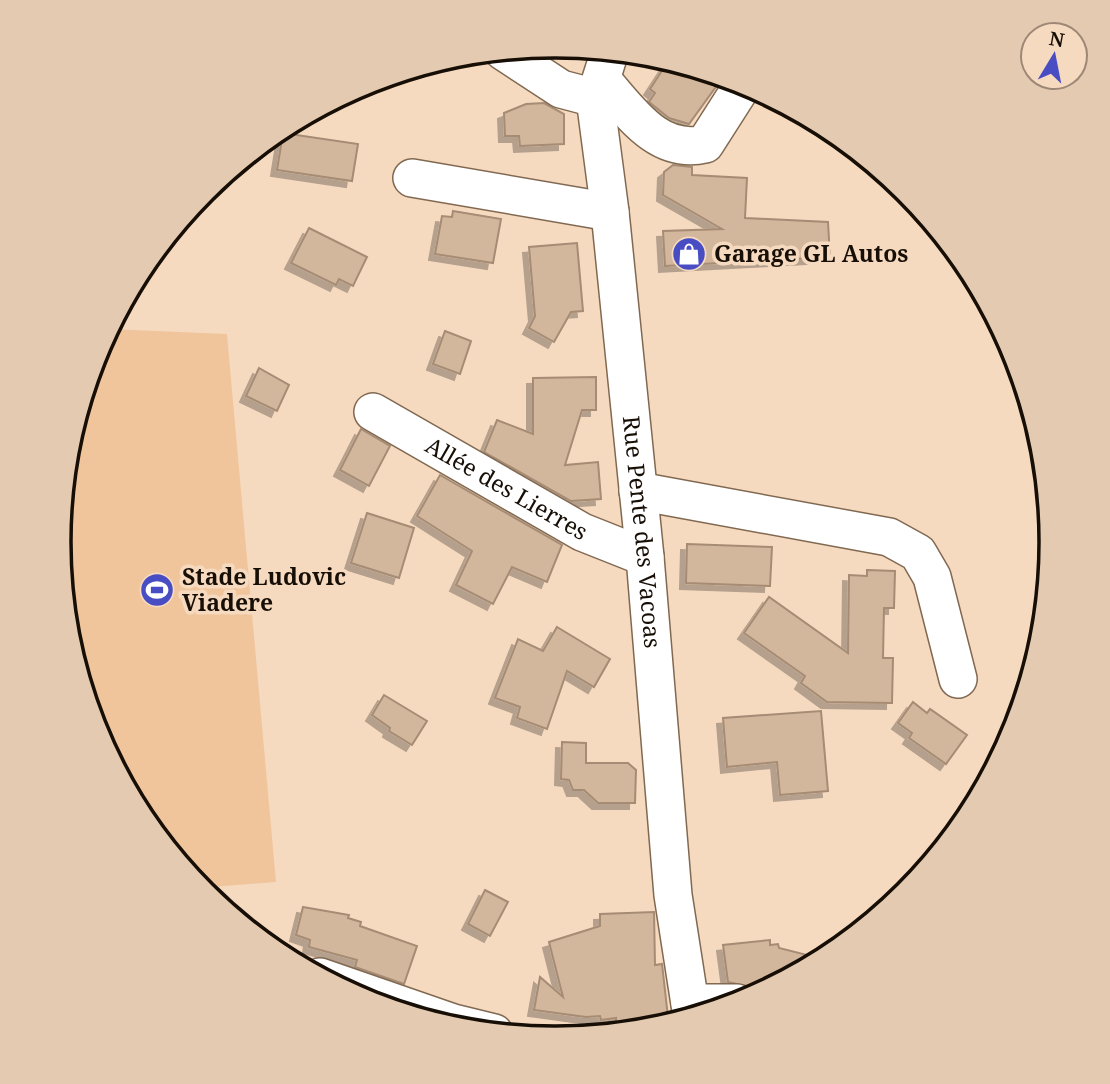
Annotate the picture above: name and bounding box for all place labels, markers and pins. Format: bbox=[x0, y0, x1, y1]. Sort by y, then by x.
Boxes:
shop icon: Garage GL Autos bbox=[670, 235, 708, 273]
place label: Garage GL Autos bbox=[714, 237, 908, 269]
place label: Stade Ludovic Viadere bbox=[182, 560, 346, 618]
sports icon: Stade Ludovic Viadere bbox=[138, 571, 176, 609]

